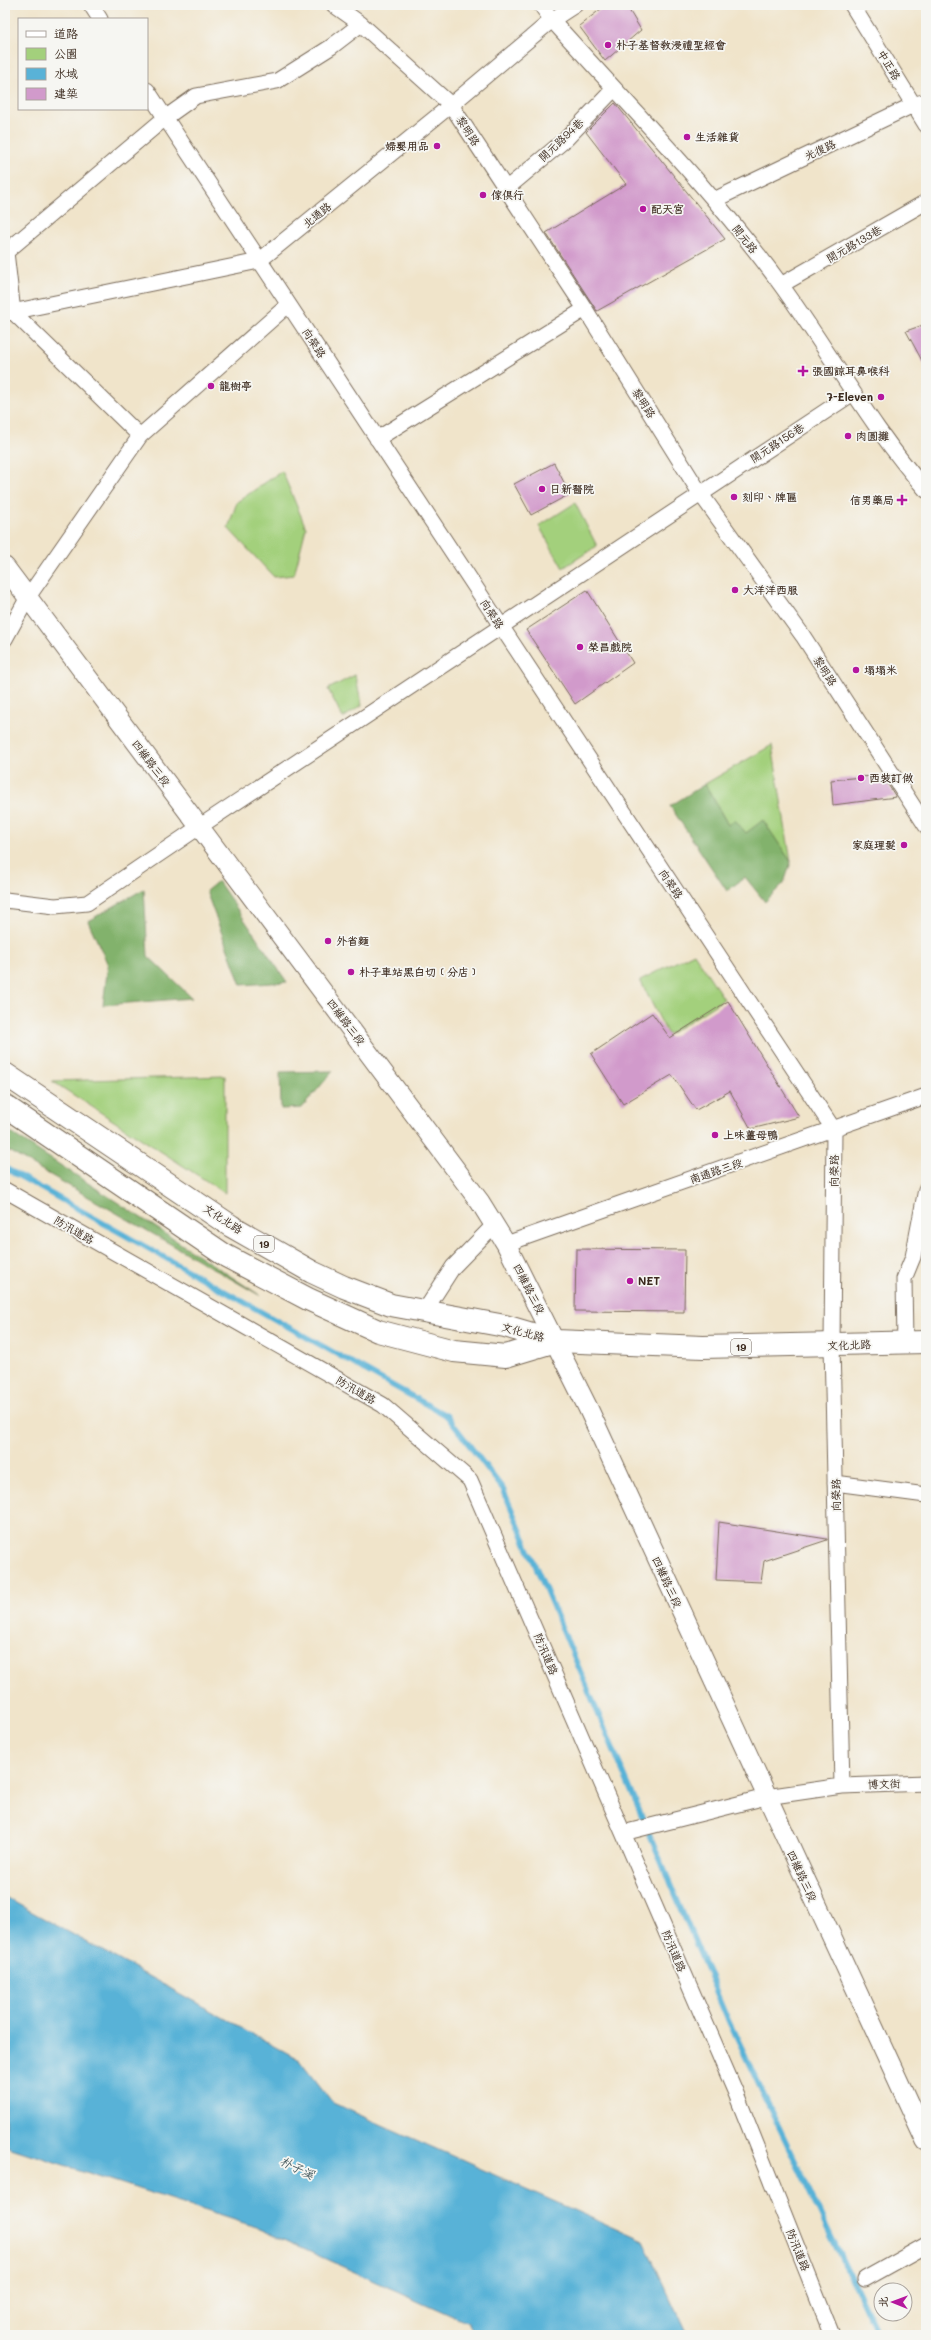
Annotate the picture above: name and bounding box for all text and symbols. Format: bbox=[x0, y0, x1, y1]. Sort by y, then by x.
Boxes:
legend bbox=[18, 18, 148, 110]
text: 道路 bbox=[54, 25, 78, 41]
place label: 朴子基督教浸禮聖經會 bbox=[616, 37, 726, 52]
marker: 朴子基督教浸禮聖經會 bbox=[603, 40, 613, 50]
text: 公園 bbox=[54, 45, 78, 61]
street label: 中正路 bbox=[875, 47, 904, 83]
text: 水域 bbox=[54, 65, 78, 81]
text: 建築 bbox=[54, 85, 78, 101]
street label: 黎明路 bbox=[453, 113, 484, 149]
street label: 開元路94巷 bbox=[535, 115, 587, 165]
place label: 生活雜貨 bbox=[695, 129, 739, 144]
marker: 生活雜貨 bbox=[682, 132, 692, 142]
street label: 光復路 bbox=[802, 136, 838, 163]
place label: 婦嬰用品 bbox=[385, 138, 429, 153]
marker: 婦嬰用品 bbox=[432, 141, 442, 151]
place label: 傢俱行 bbox=[491, 187, 524, 202]
marker: 傢俱行 bbox=[478, 190, 488, 200]
street label: 北通路 bbox=[299, 198, 334, 231]
place label: 配天宮 bbox=[651, 201, 684, 216]
marker: 配天宮 bbox=[638, 204, 648, 214]
street label: 開元路 bbox=[729, 221, 761, 256]
street label: 開元路133巷 bbox=[823, 222, 884, 266]
street label: 向榮路 bbox=[299, 325, 330, 361]
place label: 張國諒耳鼻喉科 bbox=[812, 363, 890, 378]
marker: 張國諒耳鼻喉科 bbox=[797, 365, 809, 377]
place label: 龍樹亭 bbox=[219, 378, 252, 393]
marker: 龍樹亭 bbox=[206, 381, 216, 391]
street label: 黎明路 bbox=[629, 385, 660, 421]
place label: 7-Eleven bbox=[827, 389, 873, 404]
marker: 7-Eleven bbox=[876, 392, 886, 402]
street label: 開元路156巷 bbox=[747, 419, 807, 466]
place label: 肉圓攤 bbox=[856, 428, 889, 443]
marker: 肉圓攤 bbox=[843, 431, 853, 441]
place label: 日新醫院 bbox=[550, 481, 594, 496]
marker: 日新醫院 bbox=[537, 484, 547, 494]
place label: 刻印、牌匾 bbox=[742, 489, 797, 504]
marker: 刻印、牌匾 bbox=[729, 492, 739, 502]
place label: 信男藥局 bbox=[850, 492, 894, 507]
marker: 信男藥局 bbox=[897, 495, 907, 505]
place label: 大洋洋西服 bbox=[743, 582, 798, 597]
marker: 大洋洋西服 bbox=[730, 585, 740, 595]
street label: 向榮路 bbox=[477, 596, 508, 632]
place label: 榮昌戲院 bbox=[588, 639, 632, 654]
marker: 榮昌戲院 bbox=[575, 642, 585, 652]
street label: 黎明路 bbox=[810, 653, 841, 689]
place label: 塌塌米 bbox=[864, 662, 897, 677]
marker: 塌塌米 bbox=[851, 665, 861, 675]
street label: 四維路三段 bbox=[129, 736, 174, 789]
place label: 西裝訂做 bbox=[869, 770, 914, 785]
marker: 西裝訂做 bbox=[856, 773, 866, 783]
place label: 家庭理髮 bbox=[852, 837, 896, 852]
marker: 家庭理髮 bbox=[899, 840, 909, 850]
street label: 向榮路 bbox=[656, 866, 687, 902]
place label: 外省麵 bbox=[336, 933, 369, 948]
marker: 外省麵 bbox=[323, 936, 333, 946]
place label: 朴子車站黑白切﹝分店﹞ bbox=[359, 964, 480, 979]
marker: 朴子車站黑白切﹝分店﹞ bbox=[346, 967, 356, 977]
street label: 四維路三段 bbox=[324, 995, 369, 1048]
place label: 上味薑母鴨 bbox=[723, 1127, 778, 1142]
marker: 上味薑母鴨 bbox=[710, 1130, 720, 1140]
street label: 南通路三段 bbox=[687, 1154, 744, 1187]
street label: 向榮路 bbox=[826, 1154, 841, 1188]
street label: 文化北路 bbox=[201, 1200, 246, 1237]
street label: 防汛道路 bbox=[51, 1212, 97, 1247]
road number: 19 bbox=[254, 1236, 274, 1252]
street label: 四維路三段 bbox=[510, 1261, 549, 1317]
place label: NET bbox=[638, 1273, 660, 1288]
marker: NET bbox=[625, 1276, 635, 1286]
street label: 文化北路 bbox=[500, 1319, 546, 1344]
street label: 文化北路 bbox=[827, 1336, 871, 1353]
road number: 19 bbox=[731, 1339, 751, 1355]
street label: 防汛道路 bbox=[333, 1372, 379, 1407]
street label: 向榮路 bbox=[828, 1478, 843, 1512]
street label: 四維路三段 bbox=[649, 1554, 686, 1610]
street label: 防汛道路 bbox=[531, 1631, 562, 1677]
street label: 博文街 bbox=[867, 1775, 902, 1792]
street label: 四維路三段 bbox=[784, 1848, 821, 1904]
street label: 防汛道路 bbox=[659, 1928, 690, 1974]
water label: 朴子溪 bbox=[278, 2152, 318, 2183]
street label: 防汛道路 bbox=[783, 2227, 814, 2273]
north arrow bbox=[873, 2282, 913, 2322]
text: 北 bbox=[875, 2296, 890, 2307]

